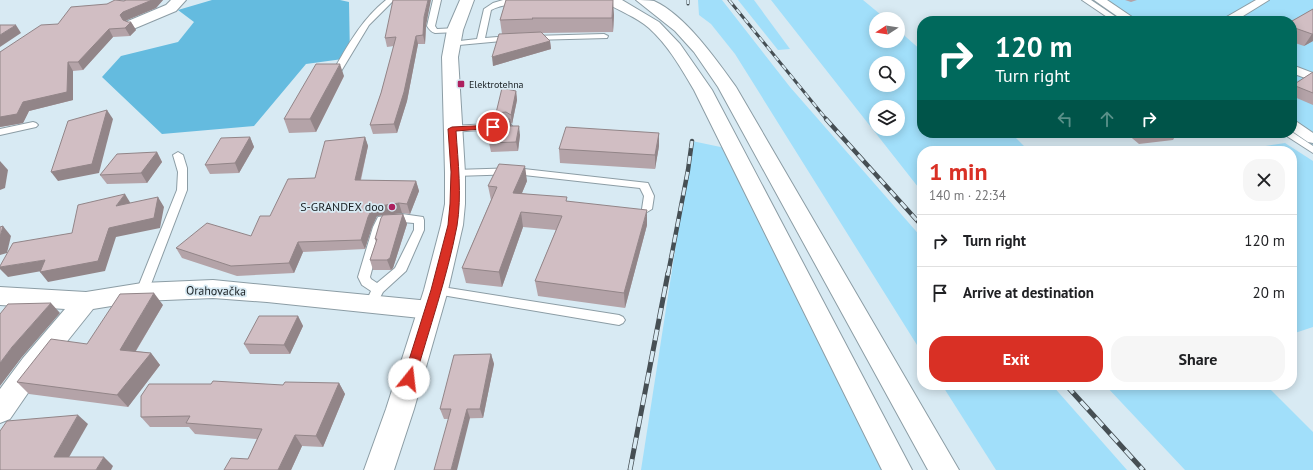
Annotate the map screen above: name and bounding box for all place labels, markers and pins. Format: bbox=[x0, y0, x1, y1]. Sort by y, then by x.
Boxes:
place label: Elektrotehna bbox=[469, 78, 524, 91]
marker: Elektrotehna bbox=[456, 79, 466, 89]
pin bbox=[476, 110, 510, 144]
place label: S-GRANDEX doo bbox=[300, 199, 384, 214]
marker: S-GRANDEX doo bbox=[387, 202, 397, 212]

